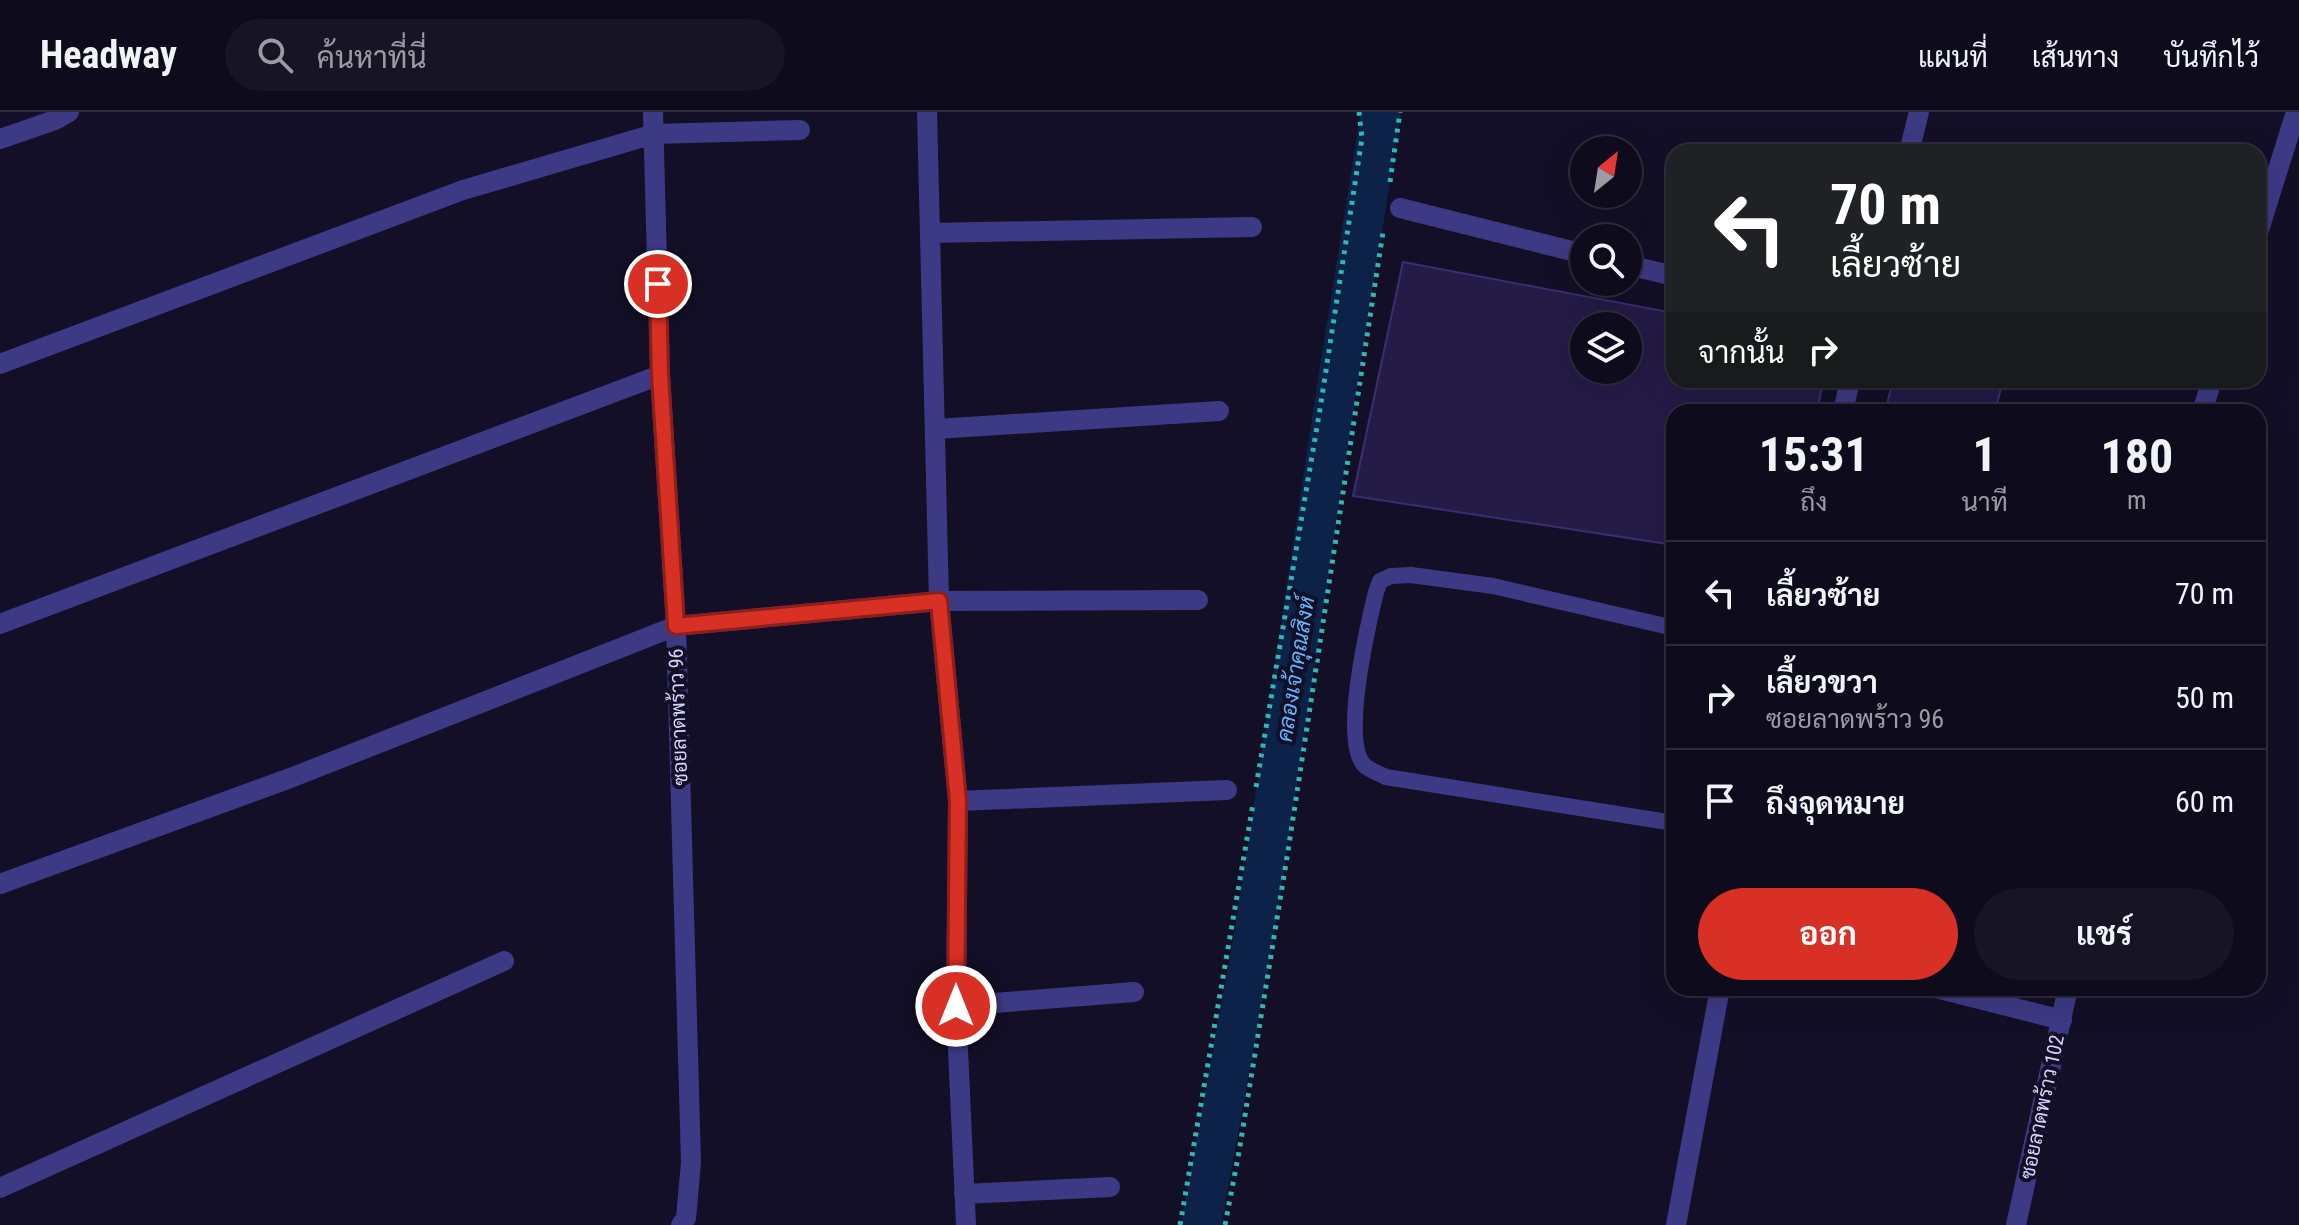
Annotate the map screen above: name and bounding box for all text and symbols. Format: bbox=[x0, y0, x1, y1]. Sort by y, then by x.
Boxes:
search box bbox=[225, 19, 785, 91]
text: Headway bbox=[40, 33, 177, 77]
icon: search bbox=[253, 33, 297, 77]
text: ค้นหาที่นี่ bbox=[317, 40, 427, 75]
text: แผนที่ bbox=[1918, 41, 1988, 74]
text: เส้นทาง bbox=[2032, 41, 2119, 74]
text: บันทึกไว้ bbox=[2163, 41, 2259, 74]
north arrow bbox=[1570, 136, 1642, 208]
map controls bbox=[1570, 136, 1642, 384]
text: 70 m bbox=[1830, 172, 1941, 238]
icon: left bbox=[1698, 176, 1802, 280]
button: search bbox=[1570, 224, 1642, 296]
text: เลี้ยวซ้าย bbox=[1830, 244, 1961, 286]
pin bbox=[624, 250, 692, 318]
icon: arrive bbox=[636, 262, 680, 306]
button: layers bbox=[1570, 312, 1642, 384]
icon: right bbox=[1801, 328, 1845, 372]
text: จากนั้น bbox=[1698, 335, 1785, 370]
text: 15:31 bbox=[1759, 426, 1869, 483]
text: 1 bbox=[1973, 426, 1997, 483]
text: 180 bbox=[2100, 428, 2173, 485]
text: m bbox=[2127, 485, 2147, 515]
text: ถึง bbox=[1800, 487, 1827, 517]
text: นาที bbox=[1962, 487, 2008, 517]
icon: left bbox=[1698, 571, 1742, 615]
text: 70 m bbox=[2175, 576, 2234, 611]
text: เลี้ยวซ้าย bbox=[1766, 578, 1880, 613]
water label: คลองเจ้าคุณสิงห์ bbox=[1270, 591, 1323, 744]
street label: ซอยลาดพร้าว 96 bbox=[664, 648, 692, 786]
text: เลี้ยวขวา bbox=[1766, 665, 1878, 700]
icon: right bbox=[1698, 675, 1742, 719]
text: 50 m bbox=[2175, 680, 2234, 715]
text: ซอยลาดพร้าว 96 bbox=[1766, 704, 1944, 734]
icon: arrive bbox=[1698, 779, 1742, 823]
text: 60 m bbox=[2175, 784, 2234, 819]
text: ถึงจุดหมาย bbox=[1766, 786, 1905, 821]
button: ออก bbox=[1698, 888, 1958, 980]
button: แชร์ bbox=[1974, 888, 2234, 980]
position arrow bbox=[914, 964, 998, 1048]
street label: ซอยลาดพร้าว 102 bbox=[2015, 1033, 2069, 1181]

